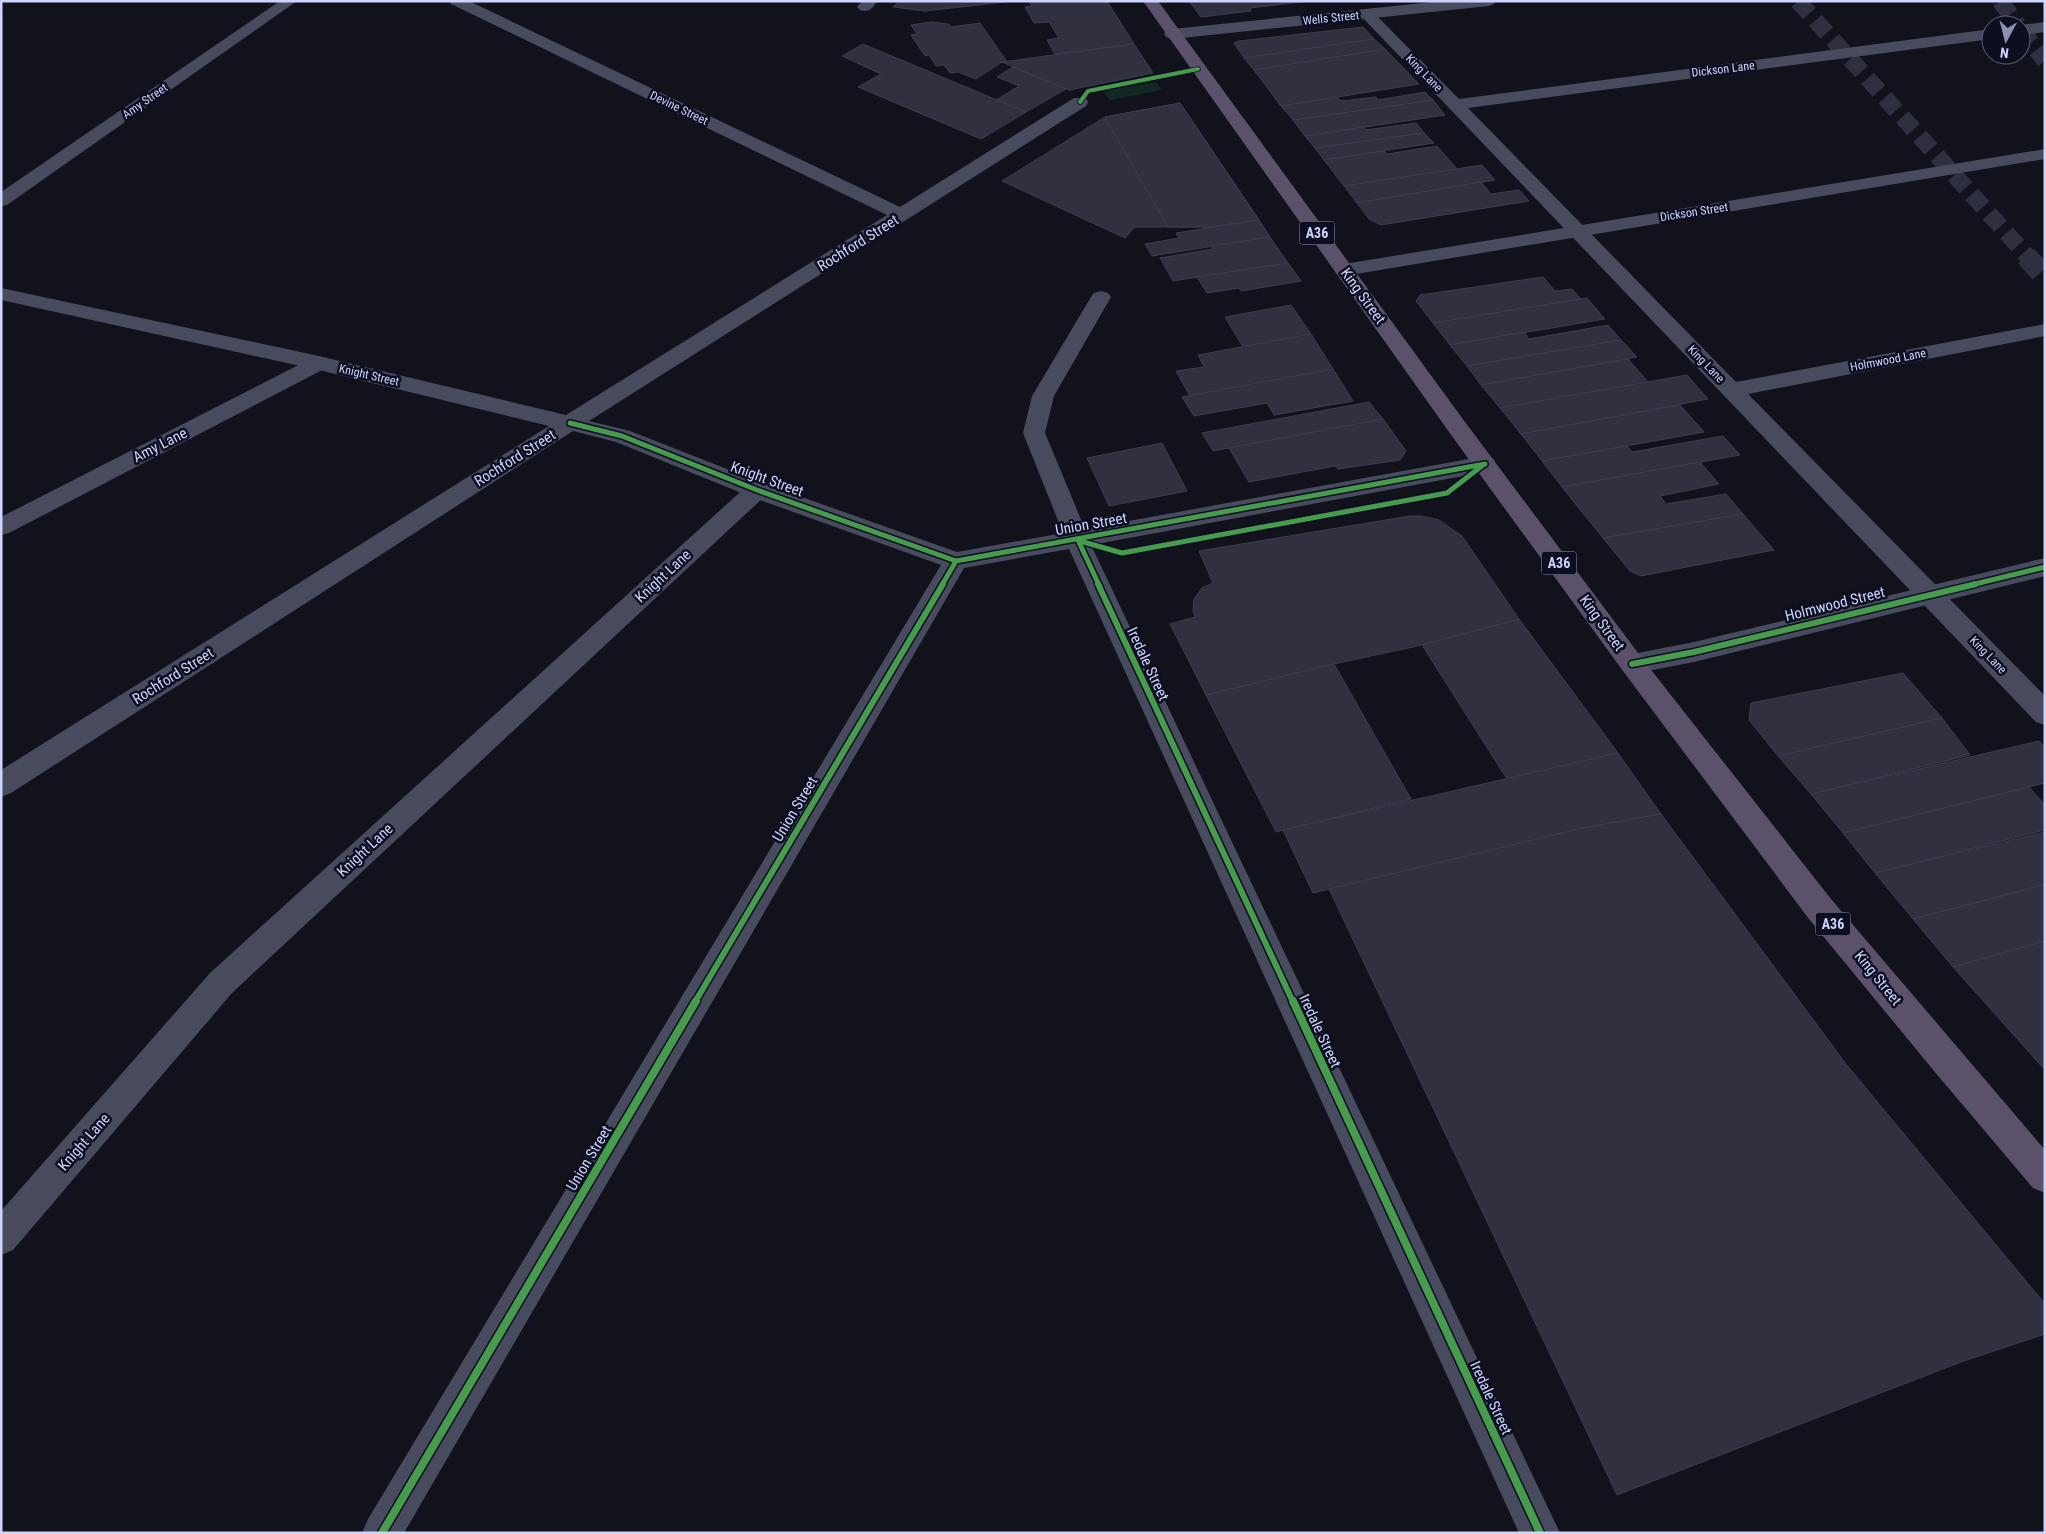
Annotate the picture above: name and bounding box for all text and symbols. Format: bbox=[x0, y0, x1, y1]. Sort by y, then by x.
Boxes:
street label: Wells Street bbox=[1302, 8, 1360, 28]
north arrow bbox=[1981, 15, 2031, 65]
text: N bbox=[1999, 44, 2010, 61]
street label: King Lane bbox=[1403, 51, 1446, 95]
street label: Dickson Lane bbox=[1691, 58, 1756, 80]
street label: Amy Street bbox=[120, 80, 171, 122]
street label: Devine Street bbox=[648, 88, 711, 128]
street label: Dickson Street bbox=[1659, 200, 1729, 224]
street label: Rochford Street bbox=[814, 211, 902, 275]
road number: A36 bbox=[1300, 222, 1334, 244]
street label: King Street bbox=[1337, 264, 1389, 328]
street label: King Lane bbox=[1685, 342, 1728, 386]
street label: Holmwood Lane bbox=[1849, 346, 1927, 374]
street label: Knight Street bbox=[338, 361, 401, 389]
street label: Amy Lane bbox=[130, 424, 190, 466]
street label: Rochford Street bbox=[471, 426, 559, 490]
street label: Knight Street bbox=[728, 457, 806, 501]
street label: Union Street bbox=[1054, 509, 1128, 539]
street label: Knight Lane bbox=[631, 546, 695, 606]
road number: A36 bbox=[1542, 552, 1576, 574]
street label: Holmwood Street bbox=[1783, 583, 1887, 625]
street label: King Street bbox=[1576, 591, 1628, 655]
street label: Iredale Street bbox=[1123, 624, 1173, 704]
street label: King Lane bbox=[1967, 633, 2010, 677]
street label: Rochford Street bbox=[129, 644, 217, 708]
street label: Union Street bbox=[769, 773, 821, 845]
street label: Knight Lane bbox=[333, 820, 397, 880]
road number: A36 bbox=[1816, 912, 1850, 936]
street label: King Street bbox=[1851, 947, 1905, 1009]
street label: Iredale Street bbox=[1295, 991, 1345, 1071]
street label: Knight Lane bbox=[54, 1110, 114, 1174]
street label: Union Street bbox=[563, 1122, 615, 1194]
street label: Iredale Street bbox=[1466, 1358, 1516, 1438]

